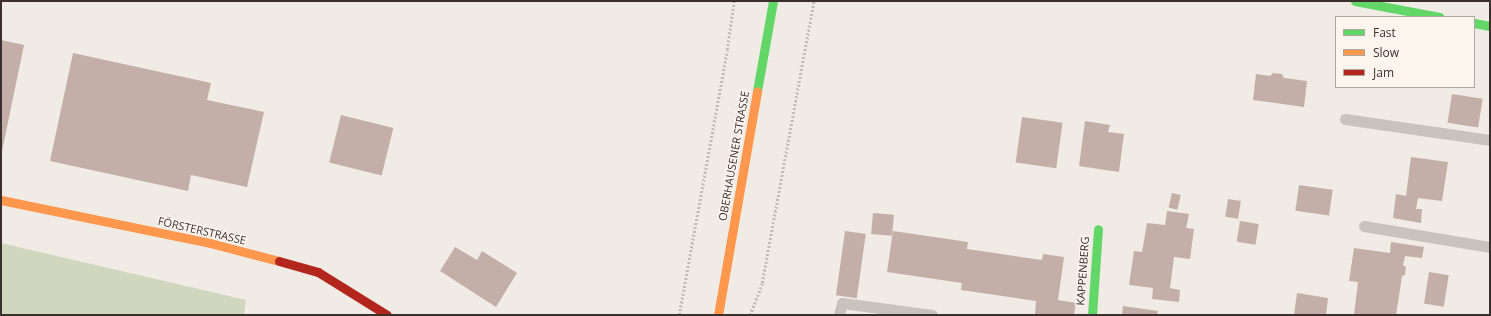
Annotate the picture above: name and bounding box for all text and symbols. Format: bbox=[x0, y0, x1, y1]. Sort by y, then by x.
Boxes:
legend bbox=[1335, 16, 1475, 88]
text: Fast bbox=[1373, 24, 1396, 41]
text: Slow bbox=[1373, 44, 1399, 61]
text: Jam bbox=[1373, 64, 1394, 81]
street label: OBERHAUSENER STRASSE bbox=[716, 90, 752, 222]
street label: FÖRSTERSTRASSE bbox=[157, 214, 247, 248]
street label: KAPPENBERG bbox=[1074, 236, 1092, 306]

